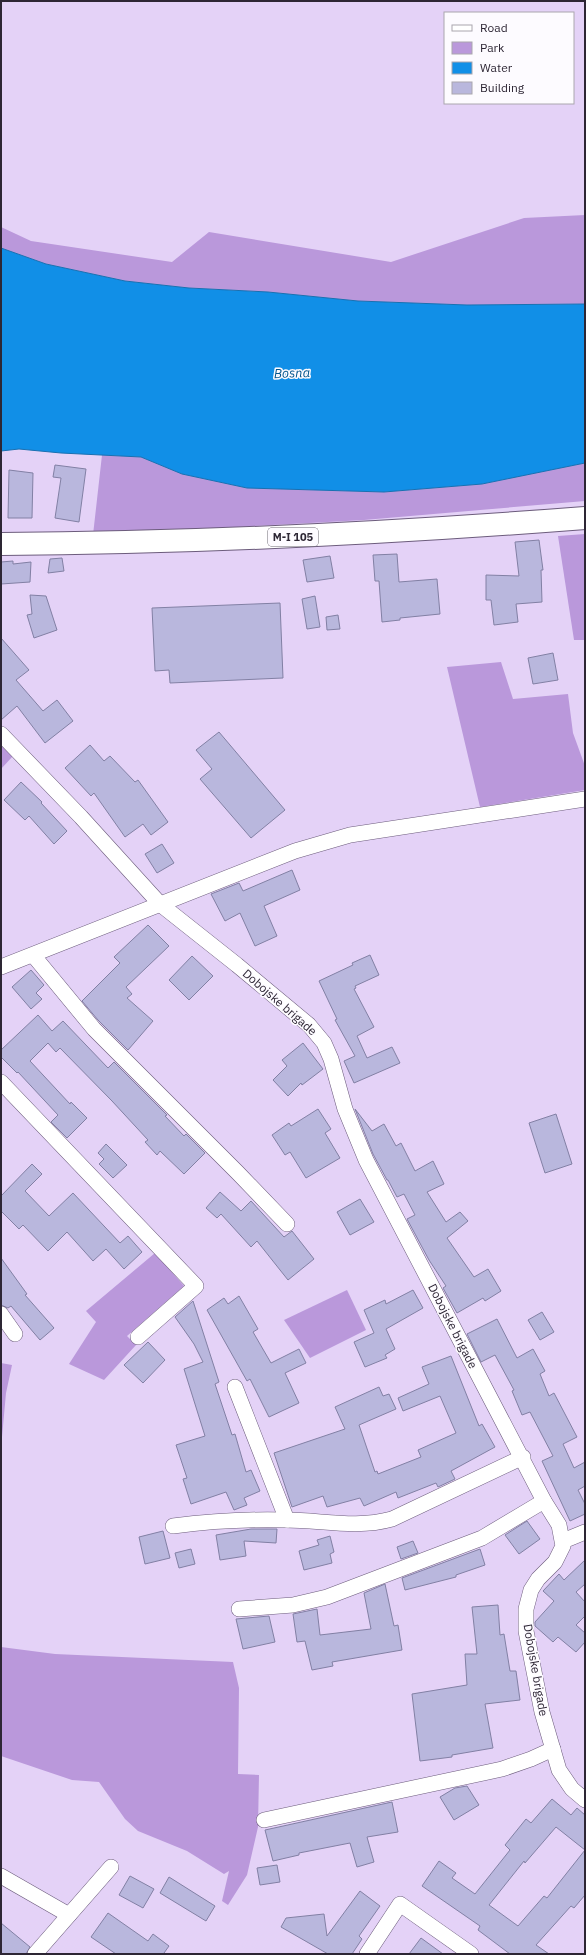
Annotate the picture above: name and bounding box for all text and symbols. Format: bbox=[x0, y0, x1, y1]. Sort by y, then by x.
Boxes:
legend bbox=[444, 12, 574, 104]
text: Road bbox=[480, 20, 508, 35]
text: Park bbox=[480, 40, 505, 55]
text: Water bbox=[480, 60, 513, 75]
text: Building bbox=[480, 80, 525, 95]
water label: Bosna bbox=[274, 364, 310, 382]
road number: M-I 105 bbox=[268, 528, 318, 546]
street label: Dobojske brigade bbox=[240, 966, 320, 1039]
street label: Dobojske brigade bbox=[425, 1281, 481, 1371]
street label: Dobojske brigade bbox=[520, 1623, 552, 1718]

